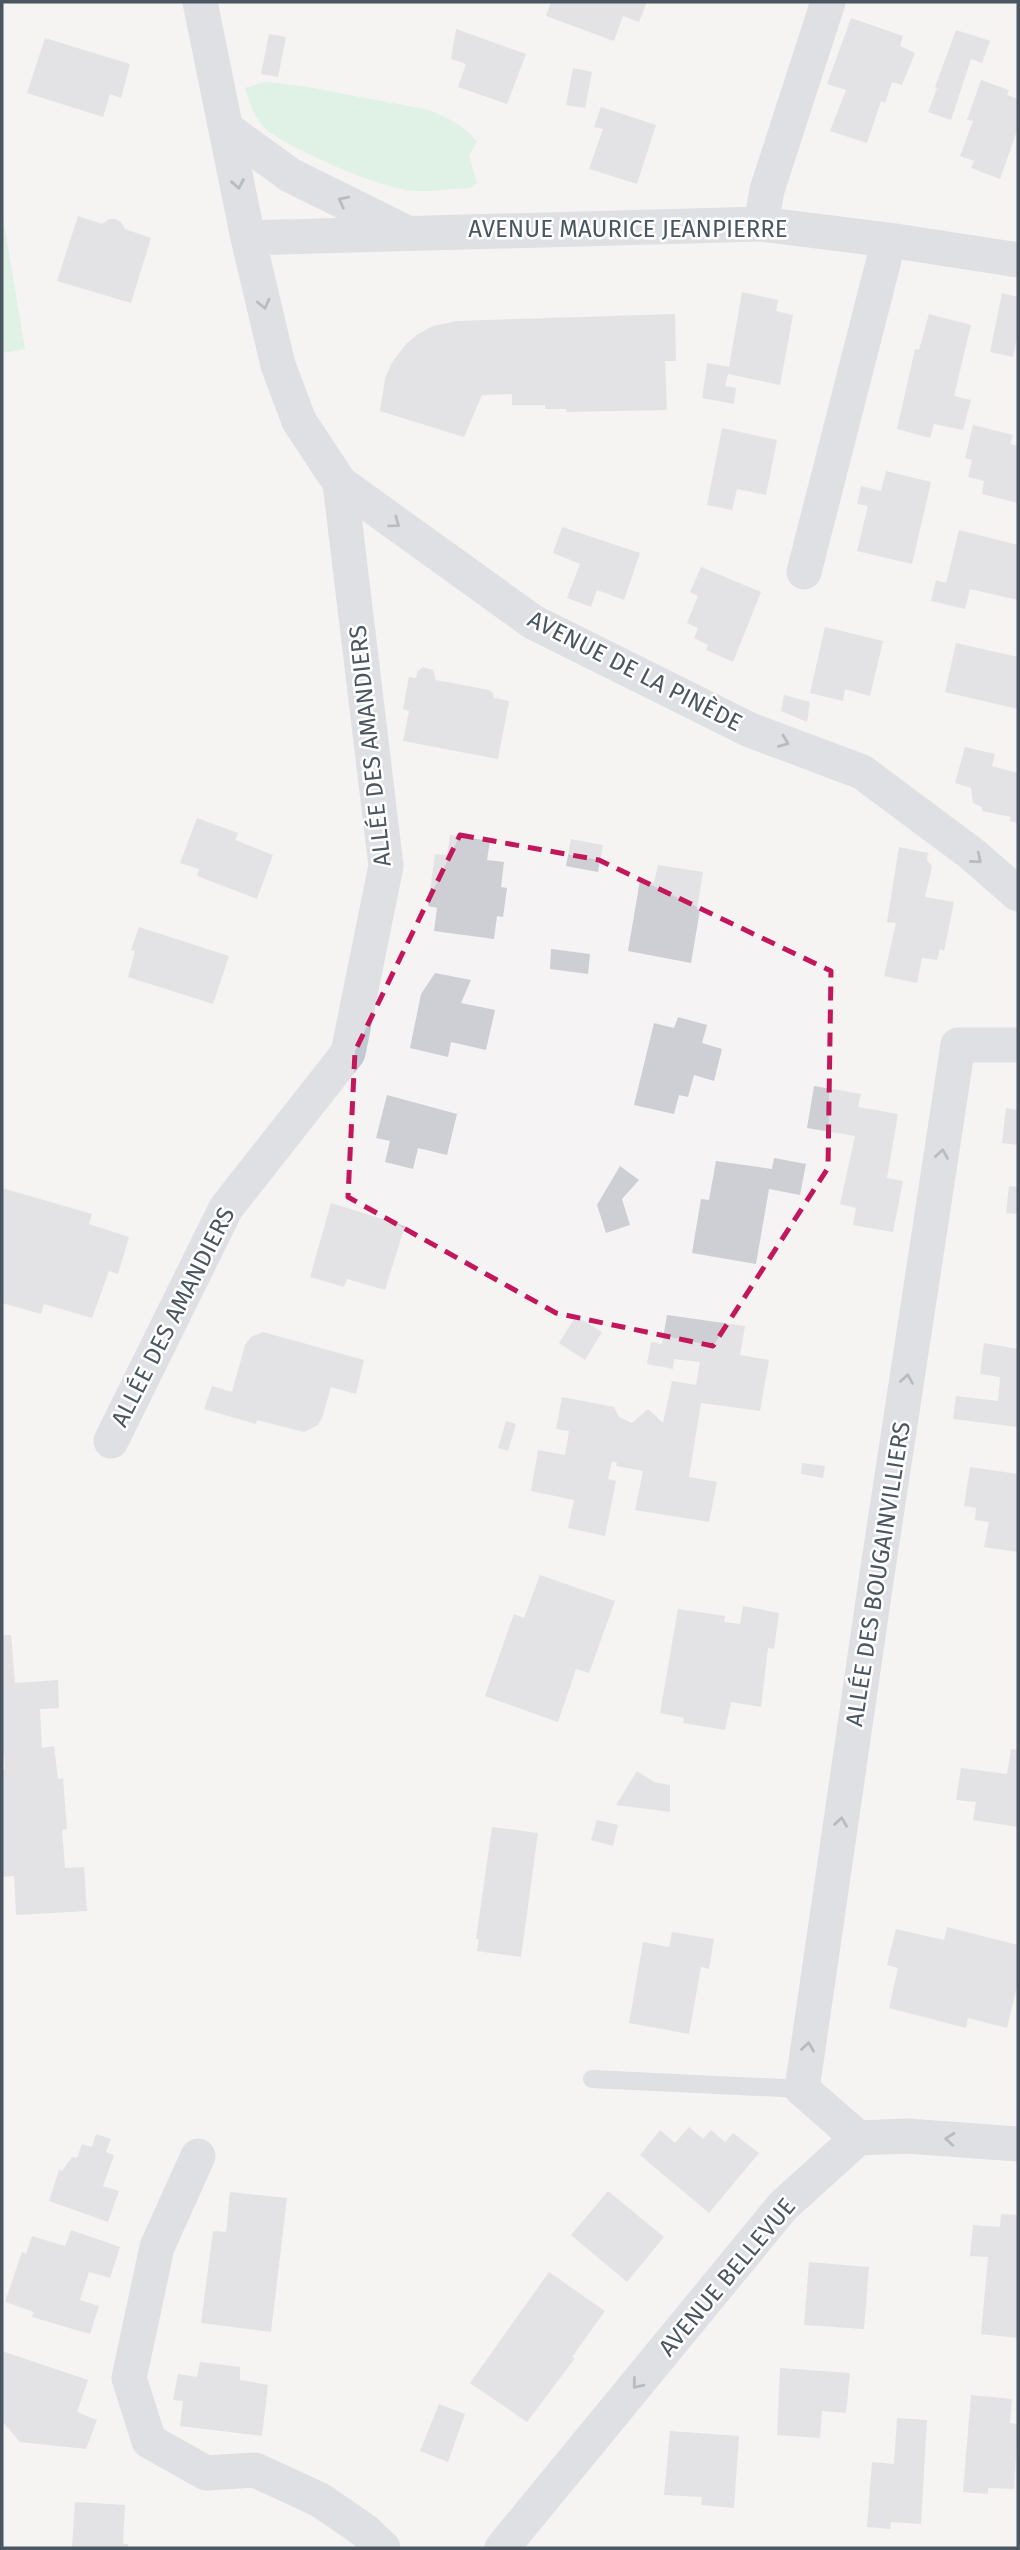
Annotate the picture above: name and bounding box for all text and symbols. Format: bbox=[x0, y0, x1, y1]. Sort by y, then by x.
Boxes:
one-way arrow bbox=[230, 178, 245, 190]
one-way arrow bbox=[338, 196, 350, 210]
street label: AVENUE MAURICE JEANPIERRE bbox=[468, 215, 788, 243]
one-way arrow bbox=[256, 298, 270, 310]
one-way arrow bbox=[387, 514, 400, 527]
street label: AVENUE DE LA PINÈDE bbox=[523, 604, 747, 737]
street label: ALLÉE DES AMANDIERS bbox=[342, 624, 397, 868]
one-way arrow bbox=[777, 734, 789, 748]
one-way arrow bbox=[969, 850, 981, 863]
one-way arrow bbox=[934, 1148, 949, 1160]
street label: ALLÉE DES AMANDIERS bbox=[105, 1202, 241, 1431]
one-way arrow bbox=[899, 1373, 914, 1385]
street label: ALLÉE DES BOUGAINVILLIERS bbox=[839, 1419, 916, 1728]
one-way arrow bbox=[833, 1816, 848, 1828]
one-way arrow bbox=[800, 2041, 815, 2053]
one-way arrow bbox=[944, 2132, 955, 2147]
street label: AVENUE BELLEVUE bbox=[653, 2192, 801, 2362]
one-way arrow bbox=[633, 2375, 645, 2388]

